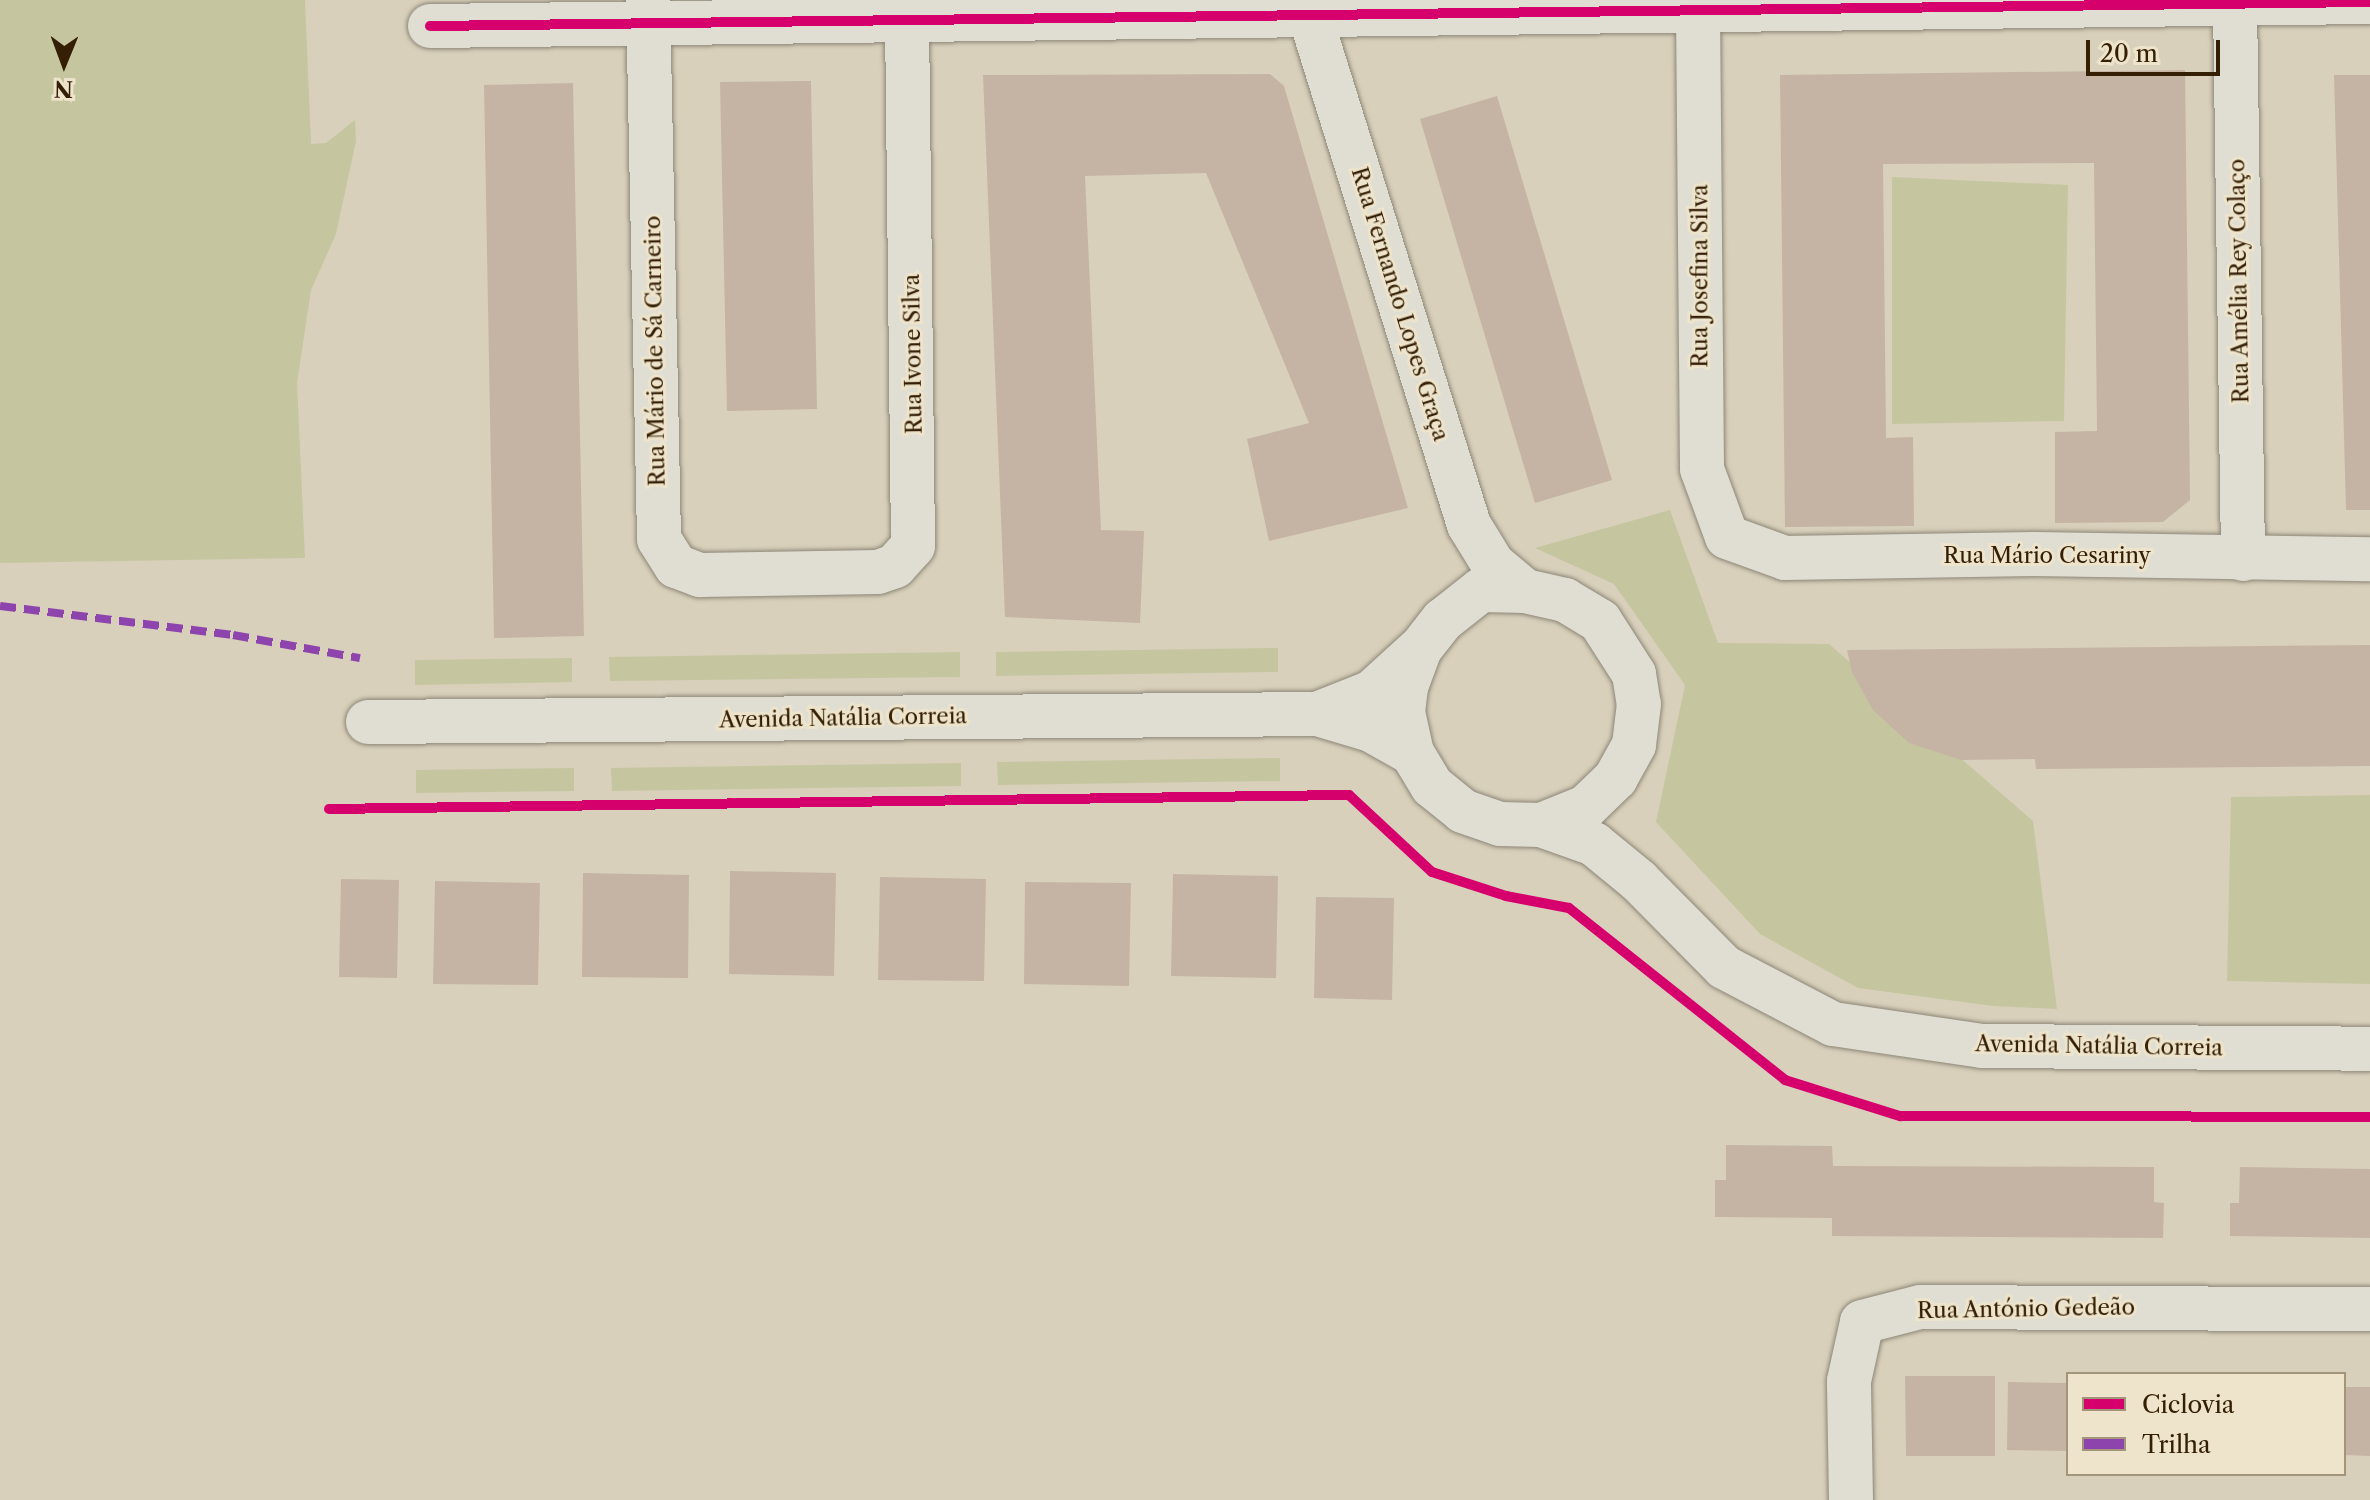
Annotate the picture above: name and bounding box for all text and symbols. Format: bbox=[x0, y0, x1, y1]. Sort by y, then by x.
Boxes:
north arrow bbox=[24, 24, 104, 104]
scale bar bbox=[2090, 24, 2224, 74]
text: 20 m bbox=[2100, 39, 2158, 68]
text: N bbox=[54, 75, 73, 102]
street label: Rua Amélia Rey Colaço bbox=[2224, 157, 2254, 405]
street label: Rua Fernando Lopes Graça bbox=[1346, 164, 1454, 444]
street label: Rua Josefina Silva bbox=[1687, 184, 1713, 368]
street label: Rua Mário de Sá Carneiro bbox=[639, 215, 671, 487]
street label: Rua Ivone Silva bbox=[898, 273, 928, 435]
street label: Rua Mário Cesariny bbox=[1943, 543, 2151, 569]
street label: Avenida Natália Correia bbox=[719, 703, 967, 733]
street label: Avenida Natália Correia bbox=[1975, 1031, 2223, 1061]
street label: Rua António Gedeão bbox=[1916, 1294, 2136, 1324]
legend bbox=[2066, 1372, 2346, 1476]
text: Ciclovia bbox=[2142, 1390, 2235, 1419]
text: Trilha bbox=[2142, 1430, 2211, 1459]

